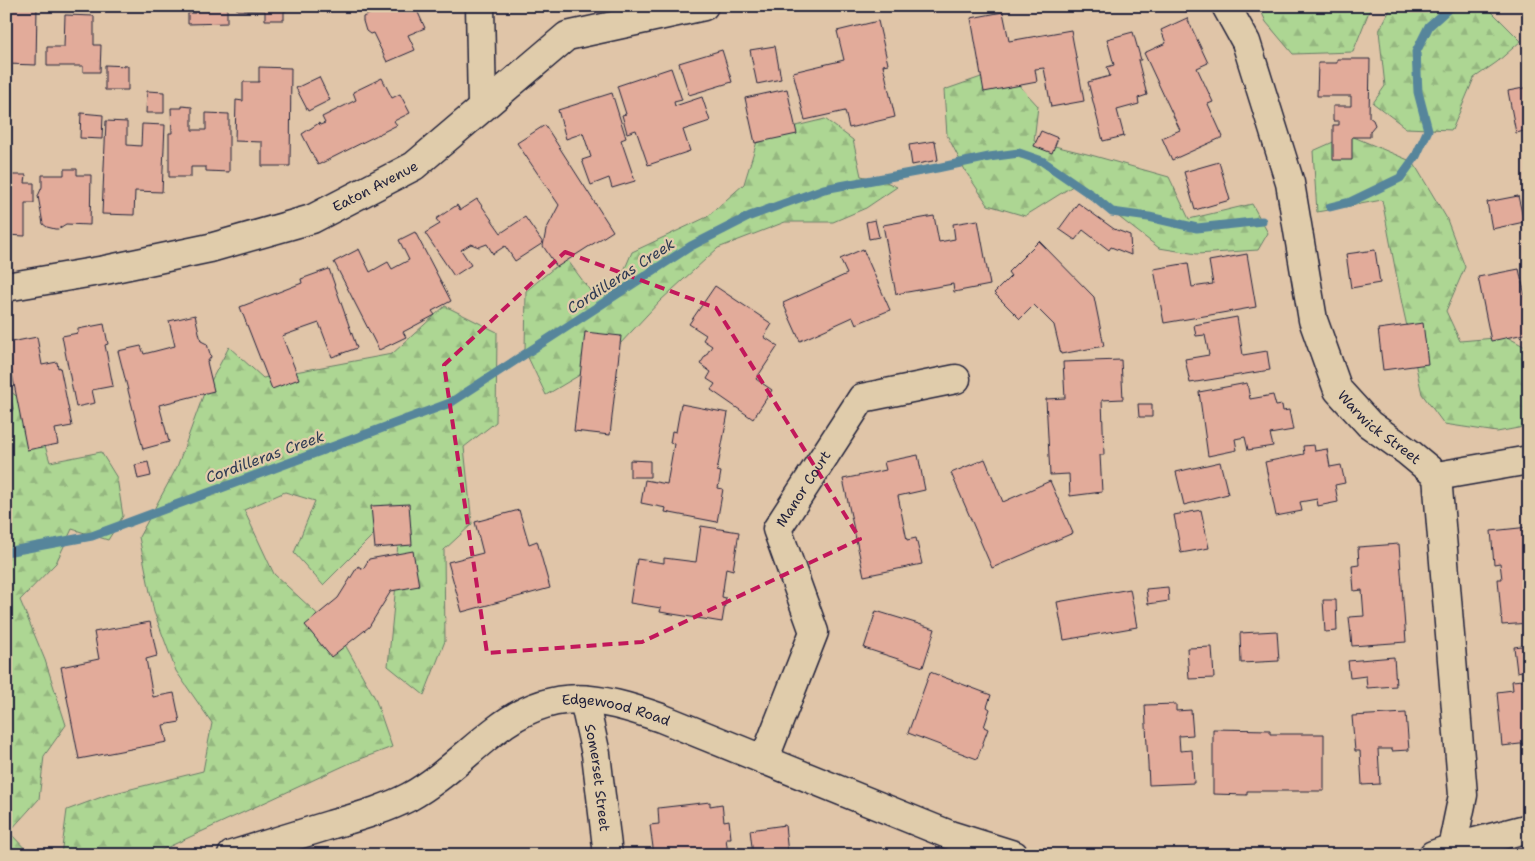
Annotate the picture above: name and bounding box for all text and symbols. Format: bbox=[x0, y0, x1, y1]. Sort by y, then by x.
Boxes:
street label: Eaton Avenue bbox=[329, 157, 421, 216]
water label: Cordilleras Creek bbox=[563, 233, 679, 318]
street label: Warwick Street bbox=[1334, 387, 1425, 468]
water label: Cordilleras Creek bbox=[203, 426, 327, 488]
street label: Manor Court bbox=[772, 447, 835, 530]
street label: Edgewood Road bbox=[561, 690, 673, 730]
street label: Somerset Street bbox=[581, 722, 614, 832]

